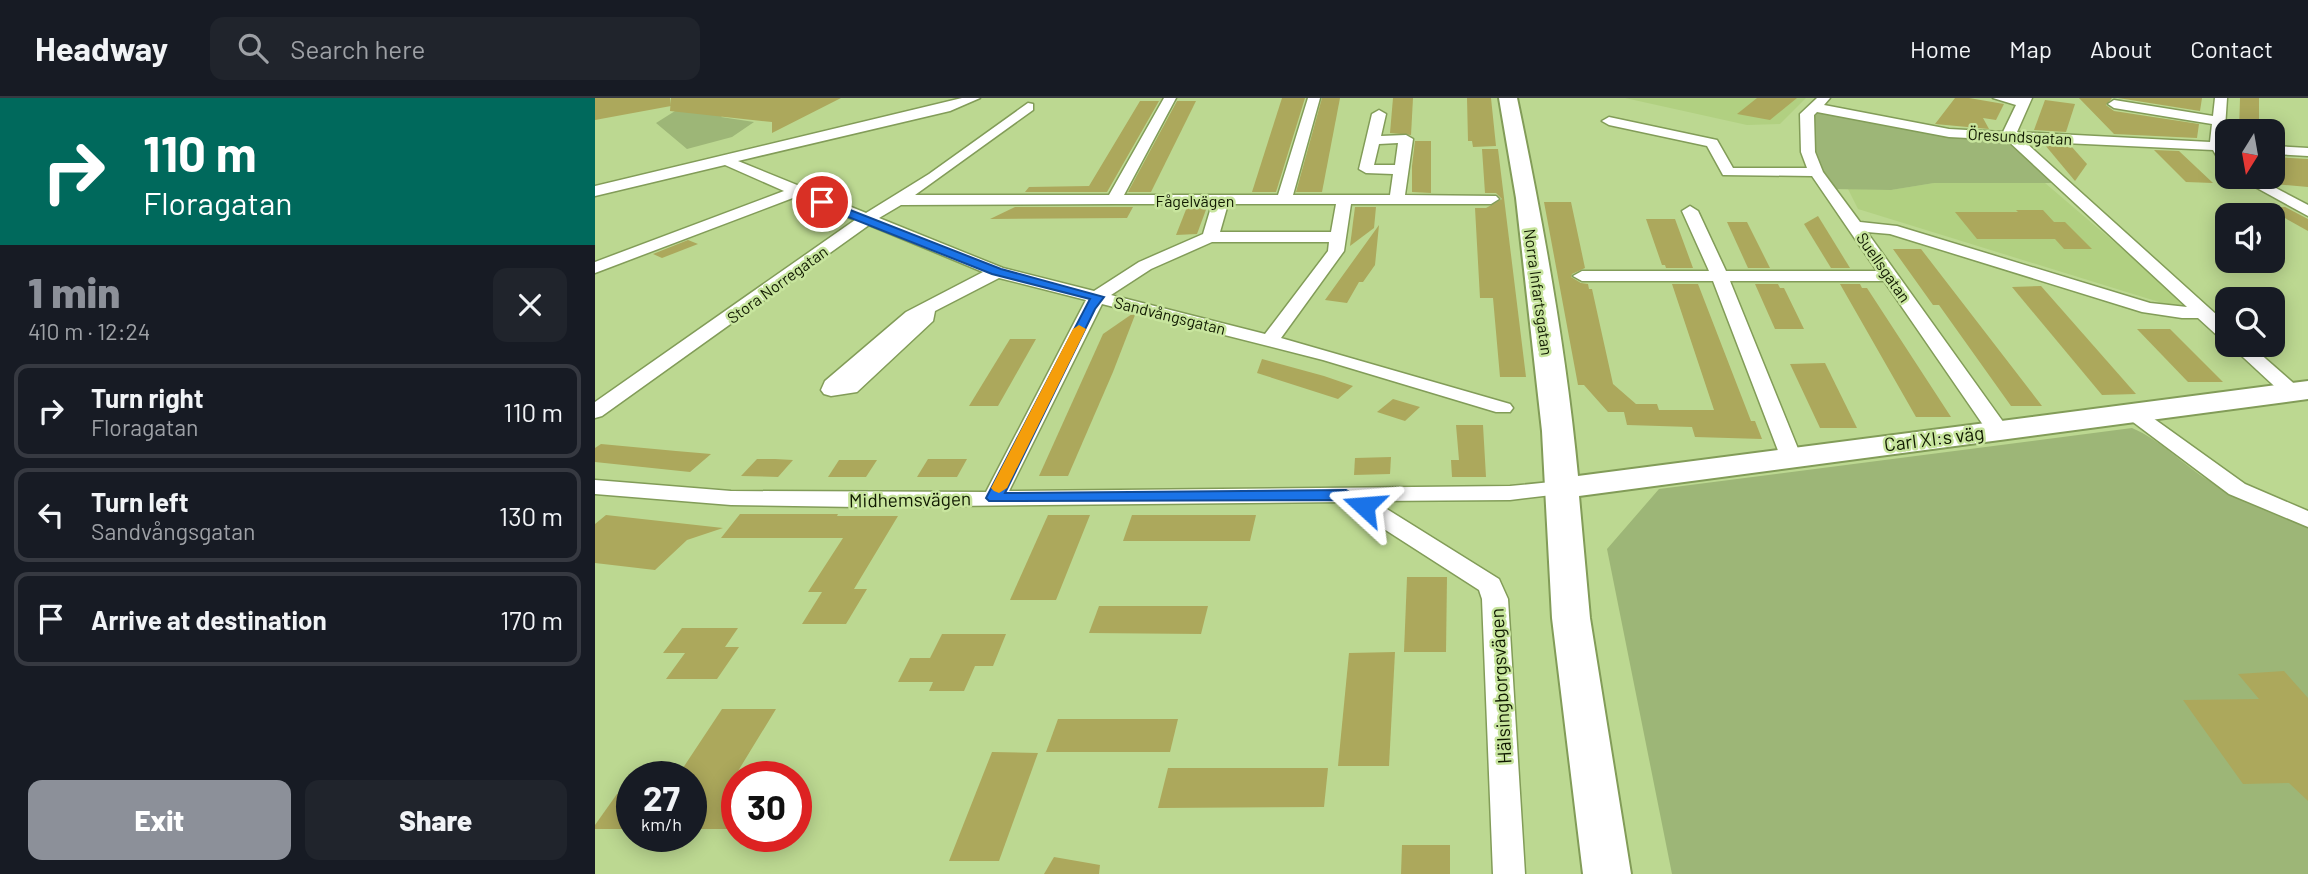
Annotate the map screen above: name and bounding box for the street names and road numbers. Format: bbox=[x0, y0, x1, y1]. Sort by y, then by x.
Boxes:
street label: Öresundsgatan bbox=[1967, 124, 2073, 148]
street label: Fågelvägen bbox=[1156, 191, 1234, 210]
street label: Norra Infartsgatan bbox=[1521, 227, 1557, 357]
street label: Suellsgatan bbox=[1853, 228, 1915, 306]
street label: Stora Norregatan bbox=[723, 241, 831, 327]
street label: Sandvångsgatan bbox=[1112, 292, 1228, 338]
street label: Carl XI:s väg bbox=[1883, 420, 1985, 456]
street label: Midhemsvägen bbox=[849, 486, 971, 512]
street label: Hälsingborgsvägen bbox=[1484, 608, 1516, 764]

